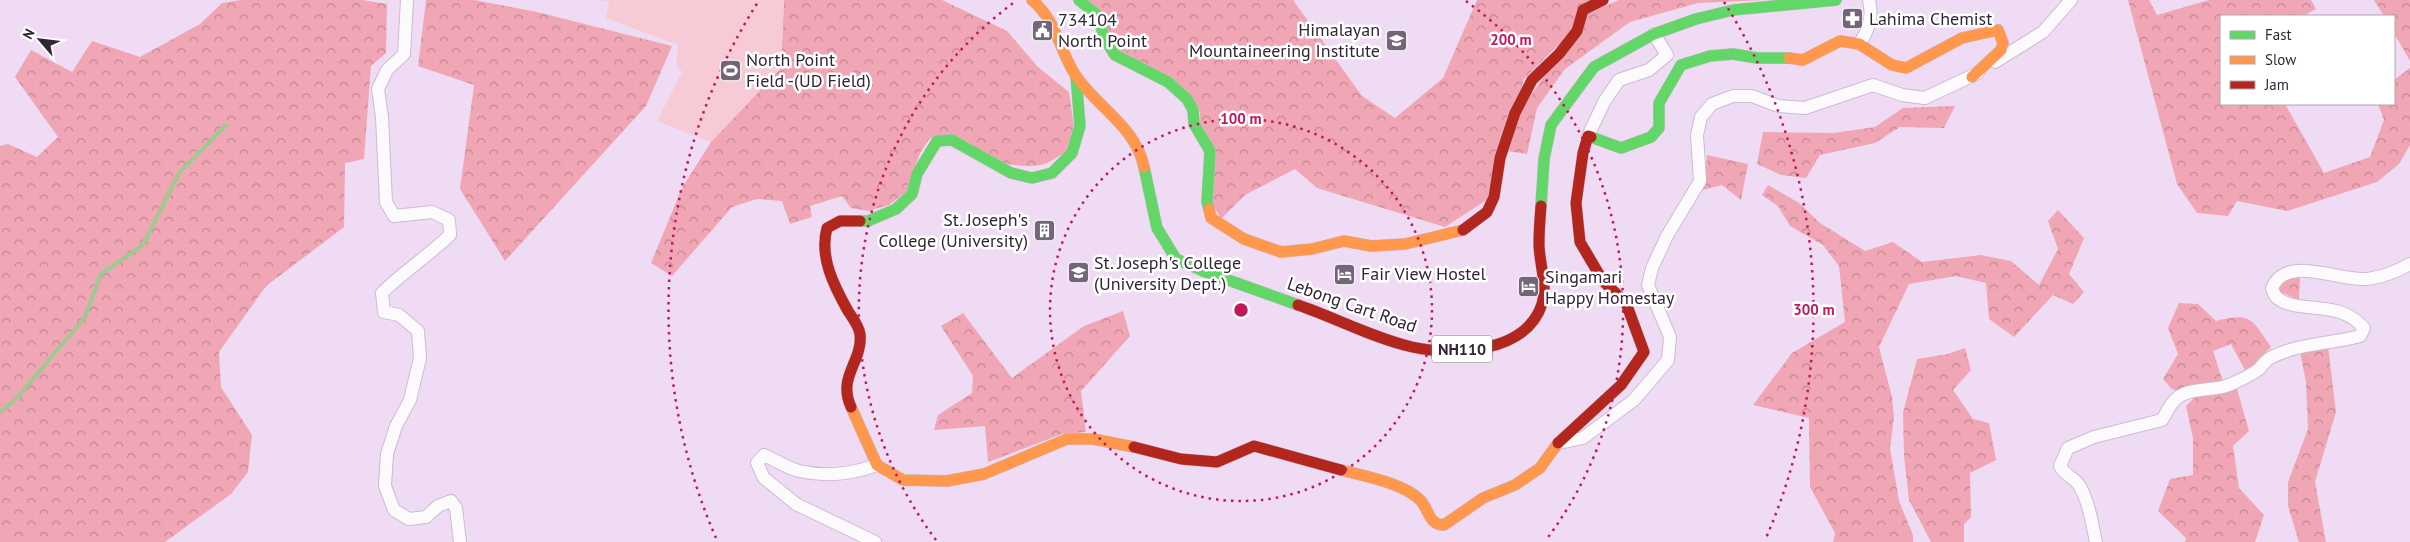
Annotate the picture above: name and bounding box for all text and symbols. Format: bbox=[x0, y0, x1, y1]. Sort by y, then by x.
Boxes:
pharmacy icon: Lahima Chemist bbox=[1841, 7, 1865, 31]
place label: Lahima Chemist bbox=[1869, 7, 1992, 30]
place label: 734104 North Point bbox=[1058, 8, 1147, 52]
north arrow bbox=[15, 15, 65, 65]
legend bbox=[2220, 15, 2395, 105]
public building icon: 734104 North Point bbox=[1030, 18, 1054, 42]
place label: Himalayan Mountaineering Institute bbox=[1189, 18, 1380, 62]
text: Fast bbox=[2265, 25, 2292, 44]
text: N bbox=[18, 26, 39, 42]
school or university icon: Himalayan Mountaineering Institute bbox=[1384, 28, 1408, 52]
text: 200 m bbox=[1490, 30, 1532, 49]
place label: North Point Field -(UD Field) bbox=[746, 48, 871, 92]
text: Slow bbox=[2265, 50, 2296, 69]
sports icon: North Point Field -(UD Field) bbox=[718, 58, 742, 82]
text: Jam bbox=[2264, 75, 2289, 94]
text: 100 m bbox=[1220, 109, 1262, 128]
place label: St. Joseph's College (University) bbox=[879, 208, 1028, 252]
building icon: St. Joseph's College (University) bbox=[1032, 218, 1056, 242]
place label: St. Joseph's College (University Dept.) bbox=[1094, 251, 1241, 295]
school or university icon: St. Joseph's College (University Dept.) bbox=[1066, 261, 1090, 285]
hotel icon: Fair View Hostel bbox=[1333, 262, 1357, 286]
place label: Fair View Hostel bbox=[1361, 262, 1486, 285]
place label: Singamari Happy Homestay bbox=[1545, 265, 1675, 309]
street label: Lebong Cart Road bbox=[1284, 272, 1420, 337]
hotel icon: Singamari Happy Homestay bbox=[1517, 275, 1541, 299]
text: 300 m bbox=[1793, 300, 1835, 319]
centre of rings bbox=[1232, 301, 1250, 319]
road number: NH110 bbox=[1432, 336, 1492, 362]

